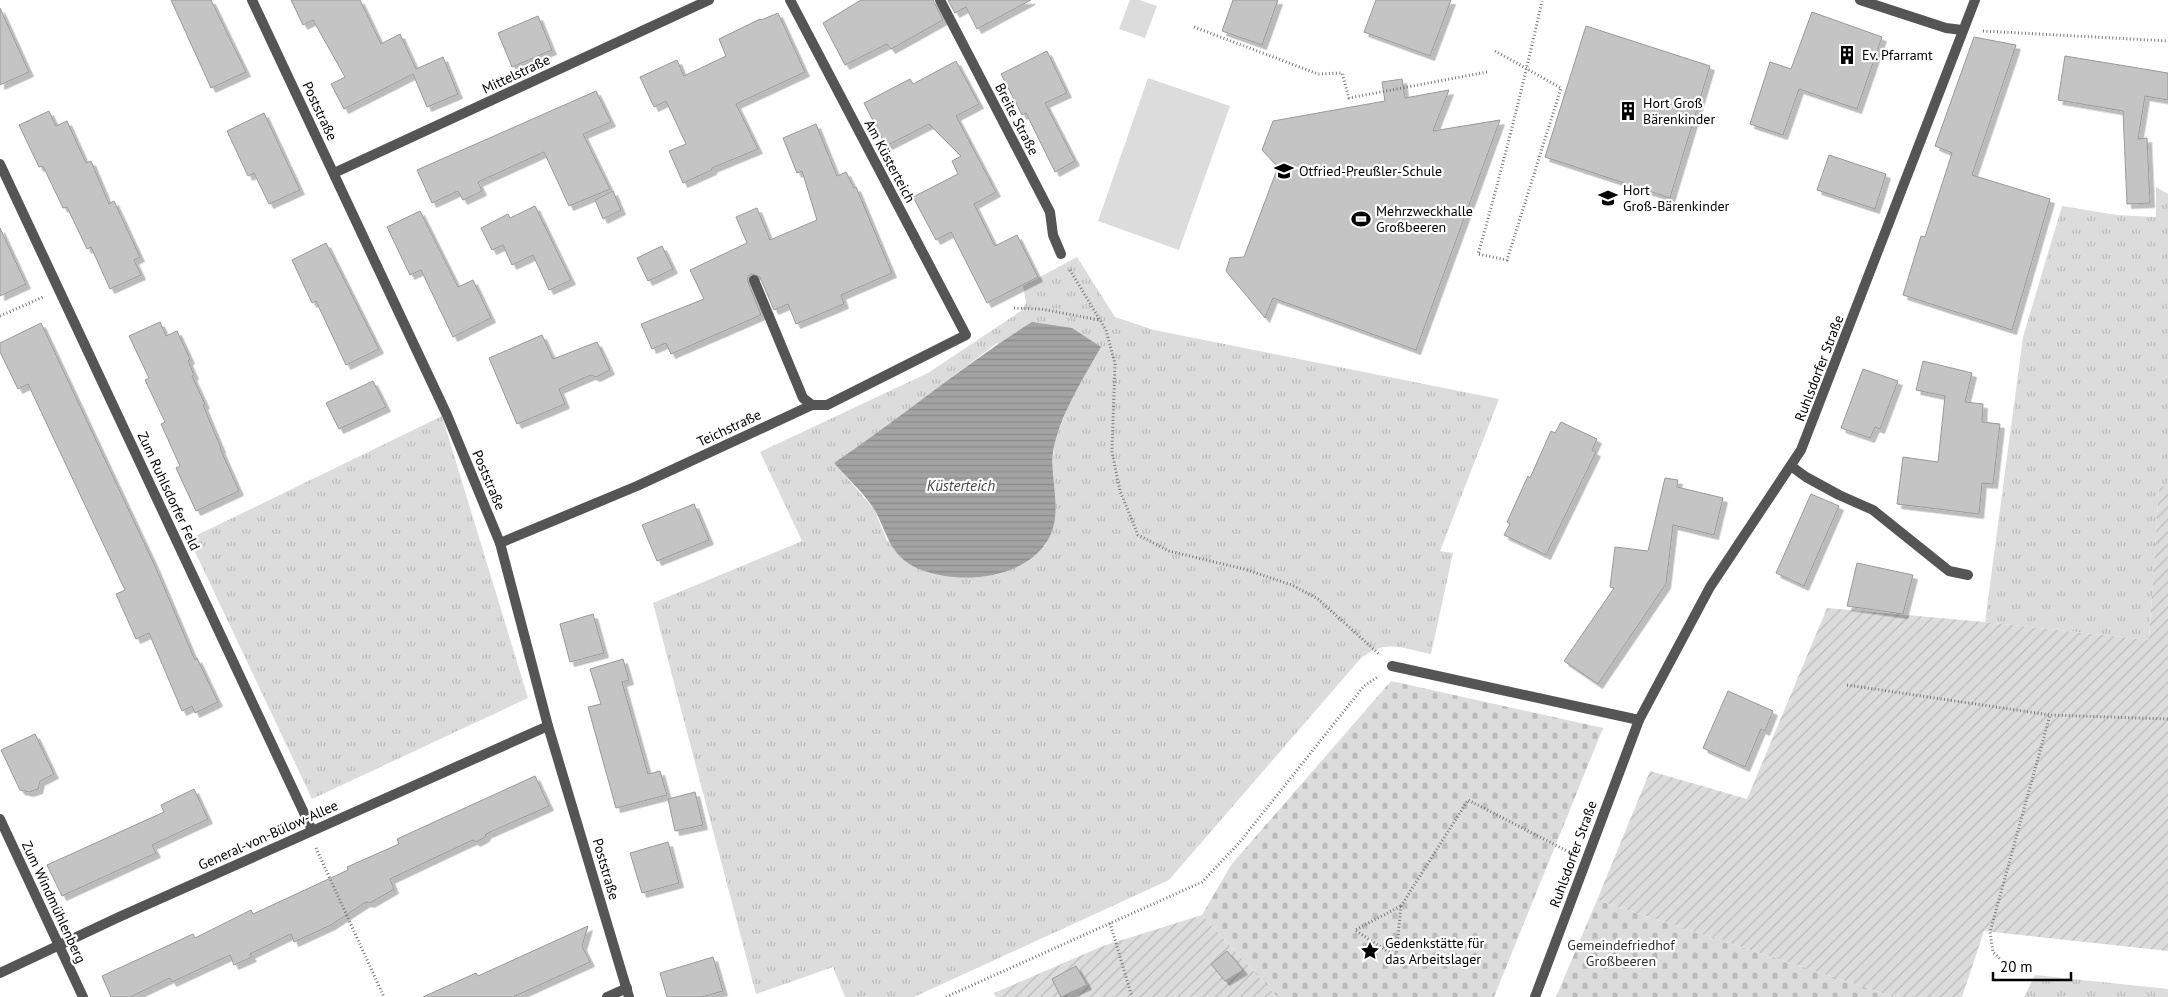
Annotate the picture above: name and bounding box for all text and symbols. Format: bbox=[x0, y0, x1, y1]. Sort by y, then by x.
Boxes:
building icon: Ev. Pfarramt bbox=[1836, 44, 1858, 66]
place label: Ev. Pfarramt bbox=[1862, 46, 1933, 64]
street label: Mittelstraße bbox=[479, 50, 553, 98]
street label: Poststraße bbox=[298, 79, 342, 143]
street label: Breite Straße bbox=[991, 80, 1043, 158]
place label: Hort Groß Bärenkinder bbox=[1643, 94, 1715, 128]
building icon: Hort Groß Bärenkinder bbox=[1617, 100, 1639, 122]
street label: Am Küsterteich bbox=[861, 116, 919, 206]
school or university icon: Otfried-Preußler-Schule bbox=[1273, 160, 1295, 182]
place label: Otfried-Preußler-Schule bbox=[1299, 162, 1442, 180]
place label: Hort Groß-Bärenkinder bbox=[1623, 181, 1730, 215]
school or university icon: Hort Groß-Bärenkinder bbox=[1597, 187, 1619, 209]
place label: Mehrzweckhalle Großbeeren bbox=[1376, 202, 1473, 236]
sports icon: Mehrzweckhalle Großbeeren bbox=[1350, 208, 1372, 230]
street label: Ruhlsdorfer Straße bbox=[1790, 312, 1848, 424]
street label: Teichstraße bbox=[694, 405, 764, 451]
street label: Zum Ruhlsdorfer Feld bbox=[134, 429, 204, 553]
street label: Poststraße bbox=[468, 447, 510, 513]
water label: Küsterteich bbox=[927, 476, 995, 495]
street label: General-von-Bülow-Allee bbox=[195, 796, 341, 874]
street label: Ruhlsdorfer Straße bbox=[1545, 798, 1601, 910]
street label: Poststraße bbox=[589, 836, 623, 902]
street label: Zum Windmühlenberg bbox=[18, 838, 90, 966]
place label: Gedenkstätte für das Arbeitslager bbox=[1385, 934, 1484, 968]
park label: Gemeindefriedhof Großbeeren bbox=[1567, 936, 1675, 970]
place icon: Gedenkstätte für das Arbeitslager bbox=[1359, 940, 1381, 962]
scale bar bbox=[1993, 950, 2070, 982]
text: 20 m bbox=[2000, 957, 2033, 976]

